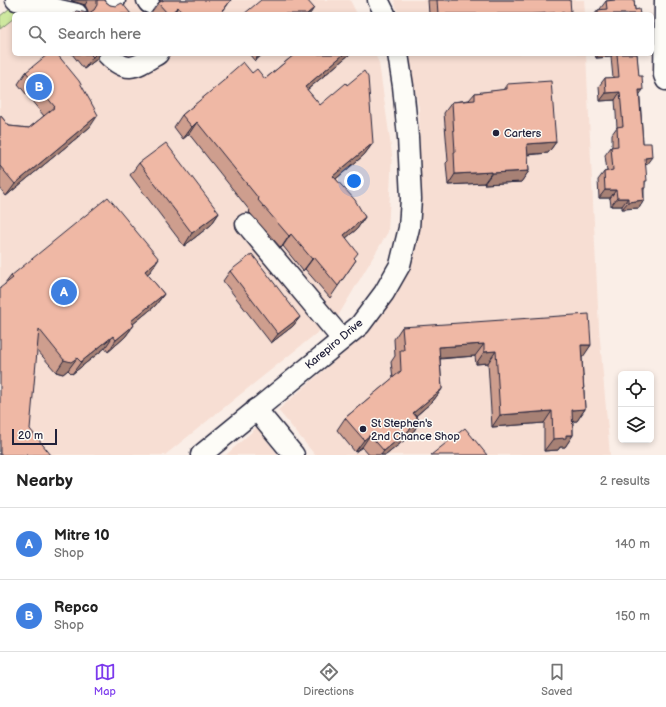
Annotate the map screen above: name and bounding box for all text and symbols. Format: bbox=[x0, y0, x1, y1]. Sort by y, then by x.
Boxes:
search box bbox=[12, 12, 654, 56]
icon: search bbox=[26, 23, 48, 45]
text: Search here bbox=[58, 25, 141, 44]
pin: B bbox=[26, 72, 52, 102]
place label: Carters bbox=[504, 127, 542, 140]
marker: Carters bbox=[491, 128, 501, 138]
your location bbox=[344, 171, 364, 191]
pin: A bbox=[51, 277, 77, 307]
street label: Karepiro Drive bbox=[303, 316, 366, 372]
map controls bbox=[618, 371, 654, 443]
button: locate bbox=[618, 371, 654, 407]
button: layers bbox=[618, 407, 654, 443]
place label: St Stephen's 2nd Chance Shop bbox=[371, 417, 460, 443]
marker: St Stephen's 2nd Chance Shop bbox=[358, 424, 368, 434]
scale bar bbox=[12, 427, 57, 446]
text: 20 m bbox=[18, 429, 43, 442]
text: Nearby bbox=[16, 471, 73, 491]
text: 2 results bbox=[600, 473, 650, 489]
text: Mitre 10 bbox=[54, 526, 110, 545]
text: A bbox=[25, 536, 33, 552]
text: 140 m bbox=[615, 536, 650, 552]
text: Shop bbox=[54, 545, 84, 561]
text: Repco bbox=[54, 598, 98, 617]
text: B bbox=[24, 608, 34, 624]
text: 150 m bbox=[616, 608, 650, 624]
text: Shop bbox=[54, 617, 84, 633]
tab: Map bbox=[94, 661, 116, 698]
tab: Directions bbox=[303, 661, 354, 698]
tab: Saved bbox=[541, 661, 572, 698]

